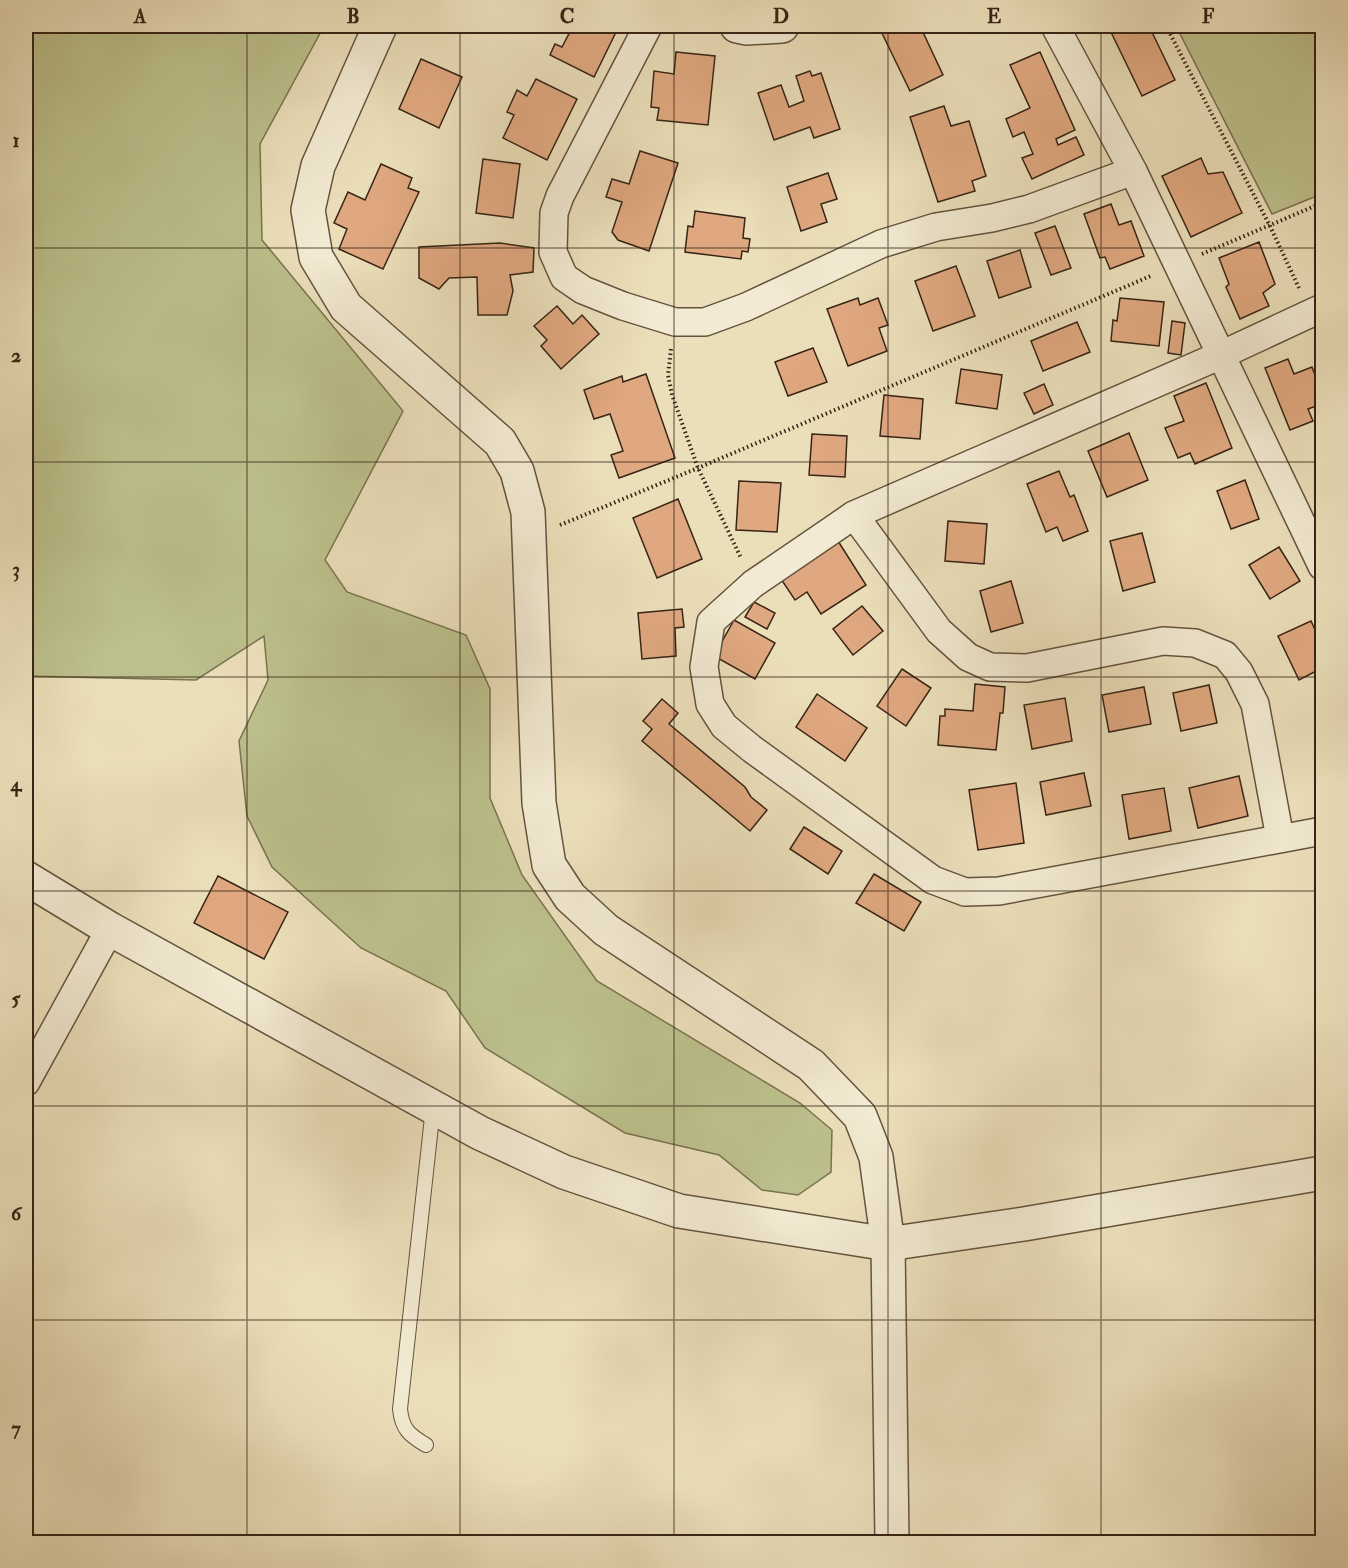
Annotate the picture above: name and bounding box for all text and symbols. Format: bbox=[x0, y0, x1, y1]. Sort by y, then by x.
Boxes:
text: A bbox=[133, 4, 147, 29]
text: B bbox=[346, 4, 360, 29]
text: C bbox=[560, 4, 574, 29]
text: D bbox=[773, 4, 789, 29]
text: E bbox=[987, 4, 1002, 29]
text: F bbox=[1202, 4, 1215, 29]
text: 1 bbox=[12, 128, 20, 153]
text: 2 bbox=[11, 343, 21, 368]
text: 3 bbox=[12, 557, 20, 582]
text: 4 bbox=[10, 772, 23, 797]
text: 5 bbox=[12, 986, 22, 1011]
text: 6 bbox=[11, 1201, 23, 1226]
text: 7 bbox=[11, 1416, 21, 1441]

